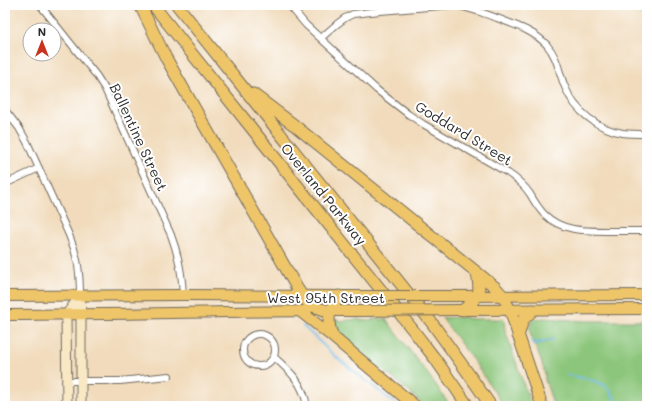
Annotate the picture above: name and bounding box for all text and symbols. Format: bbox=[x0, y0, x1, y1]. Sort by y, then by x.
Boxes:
north arrow bbox=[22, 22, 62, 62]
text: N bbox=[38, 24, 46, 39]
street label: Ballentine Street bbox=[106, 80, 172, 194]
street label: Goddard Street bbox=[412, 97, 516, 169]
street label: Overland Parkway bbox=[277, 139, 371, 249]
street label: West 95th Street bbox=[267, 288, 385, 307]

